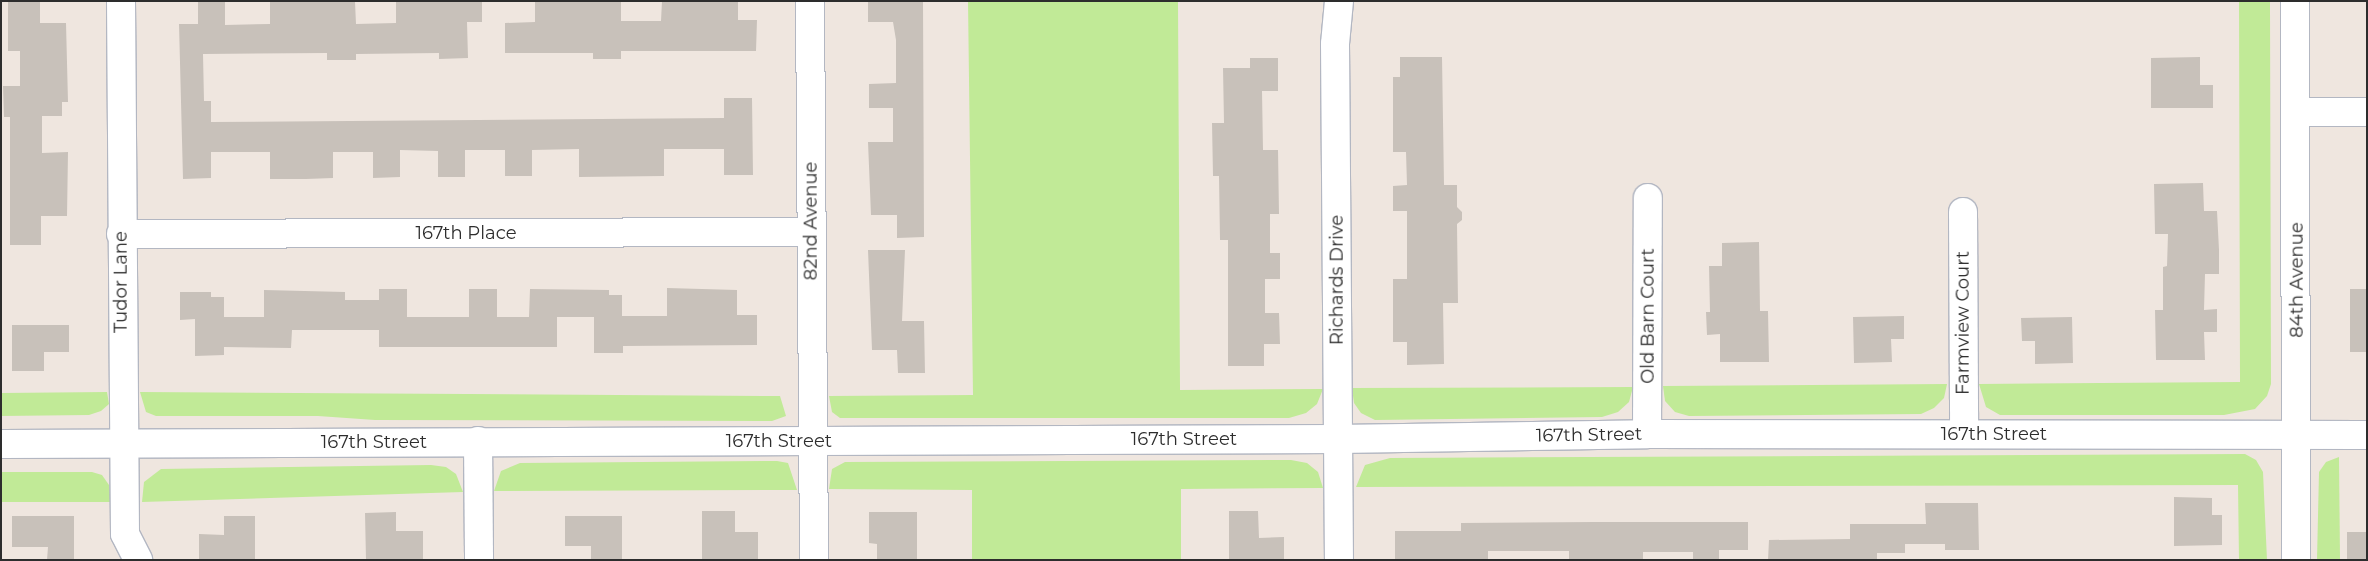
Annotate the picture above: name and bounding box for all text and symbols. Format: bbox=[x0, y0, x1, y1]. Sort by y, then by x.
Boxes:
street label: 82nd Avenue bbox=[800, 162, 822, 280]
street label: Richards Drive bbox=[1326, 215, 1348, 345]
street label: 167th Place bbox=[415, 222, 517, 244]
street label: 84th Avenue bbox=[2286, 222, 2308, 338]
street label: Tudor Lane bbox=[110, 231, 132, 333]
street label: Old Barn Court bbox=[1637, 248, 1659, 384]
street label: Farmview Court bbox=[1952, 251, 1974, 395]
street label: 167th Street bbox=[1536, 423, 1642, 447]
street label: 167th Street bbox=[1941, 423, 2047, 445]
street label: 167th Street bbox=[1131, 428, 1237, 450]
street label: 167th Street bbox=[726, 430, 832, 452]
street label: 167th Street bbox=[321, 431, 427, 453]

